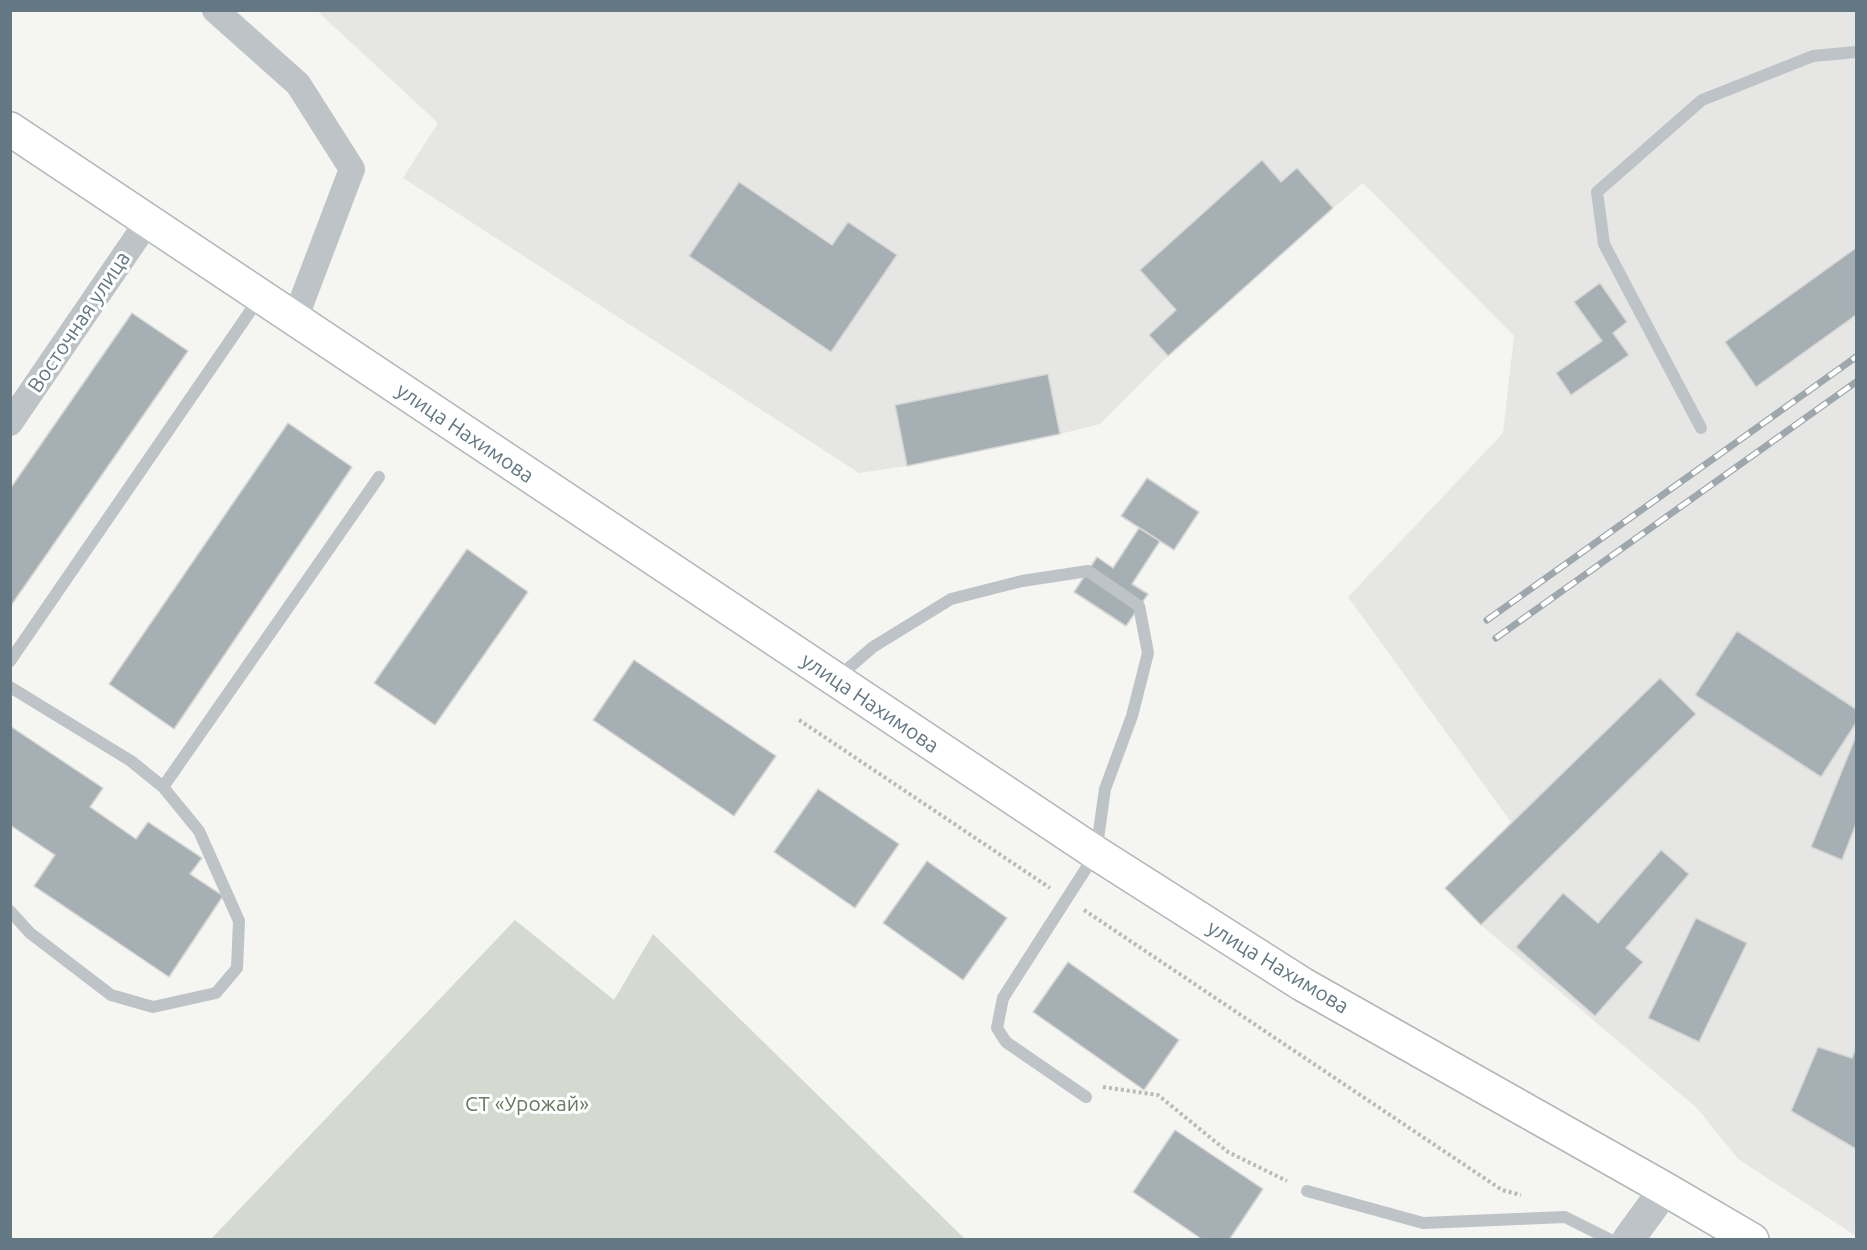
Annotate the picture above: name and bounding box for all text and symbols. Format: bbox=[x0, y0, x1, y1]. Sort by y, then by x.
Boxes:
street label: Восточная улица bbox=[22, 247, 136, 397]
street label: улица Нахимова bbox=[391, 378, 539, 488]
street label: улица Нахимова bbox=[796, 648, 944, 758]
street label: улица Нахимова bbox=[1203, 915, 1353, 1019]
park label: СТ «Урожай» bbox=[465, 1091, 589, 1117]

